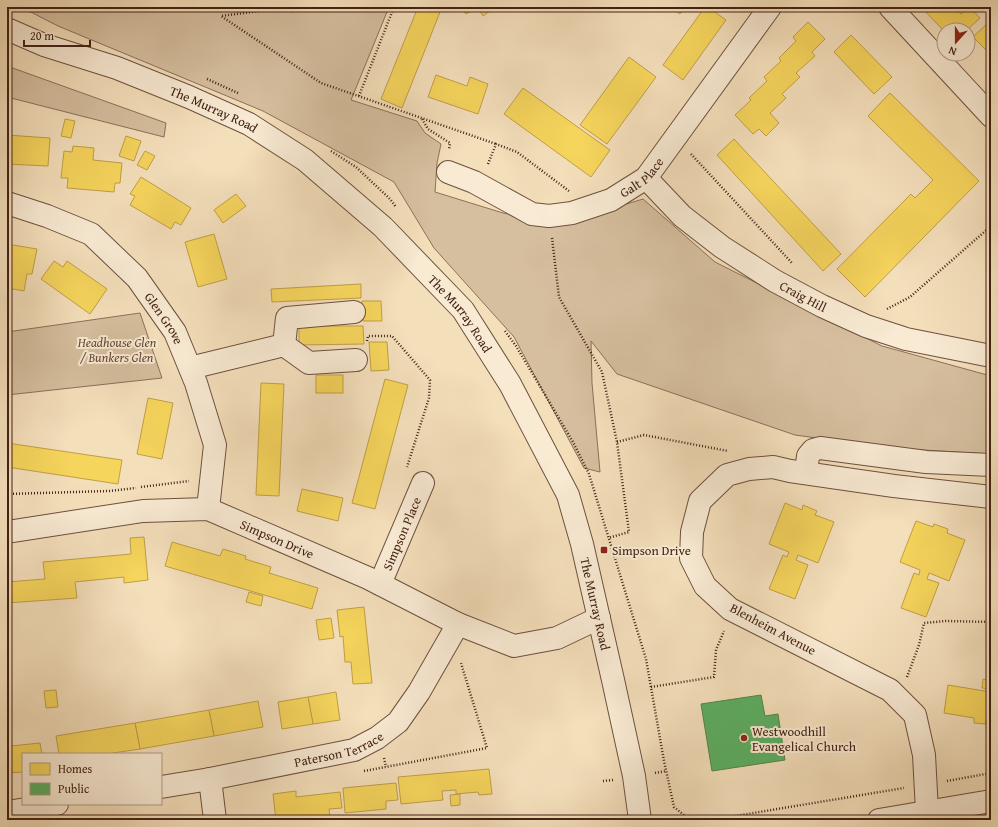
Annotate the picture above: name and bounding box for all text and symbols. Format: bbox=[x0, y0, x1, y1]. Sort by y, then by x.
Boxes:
scale bar bbox=[24, 22, 90, 48]
north arrow bbox=[936, 22, 976, 62]
text: 20 m bbox=[30, 27, 54, 44]
text: N bbox=[946, 42, 959, 60]
street label: The Murray Road bbox=[167, 81, 262, 137]
street label: Galt Place bbox=[616, 153, 668, 202]
street label: The Murray Road bbox=[424, 270, 497, 356]
street label: Craig Hill bbox=[776, 276, 830, 317]
street label: Glen Grove bbox=[140, 288, 188, 347]
park label: Headhouse Glen / Bunkers Glen bbox=[77, 333, 157, 367]
street label: Simpson Place bbox=[377, 494, 426, 573]
street label: Simpson Drive bbox=[237, 515, 317, 563]
place label: Simpson Drive bbox=[612, 541, 691, 560]
marker: Simpson Drive bbox=[599, 545, 609, 555]
street label: The Murray Road bbox=[576, 555, 615, 652]
street label: Blenheim Avenue bbox=[727, 598, 819, 660]
place label: Westwoodhill Evangelical Church bbox=[752, 722, 857, 756]
street label: Paterson Terrace bbox=[292, 727, 387, 771]
marker: Westwoodhill Evangelical Church bbox=[739, 733, 749, 743]
legend bbox=[22, 753, 162, 805]
text: Homes bbox=[58, 760, 93, 777]
text: Public bbox=[58, 780, 90, 797]

